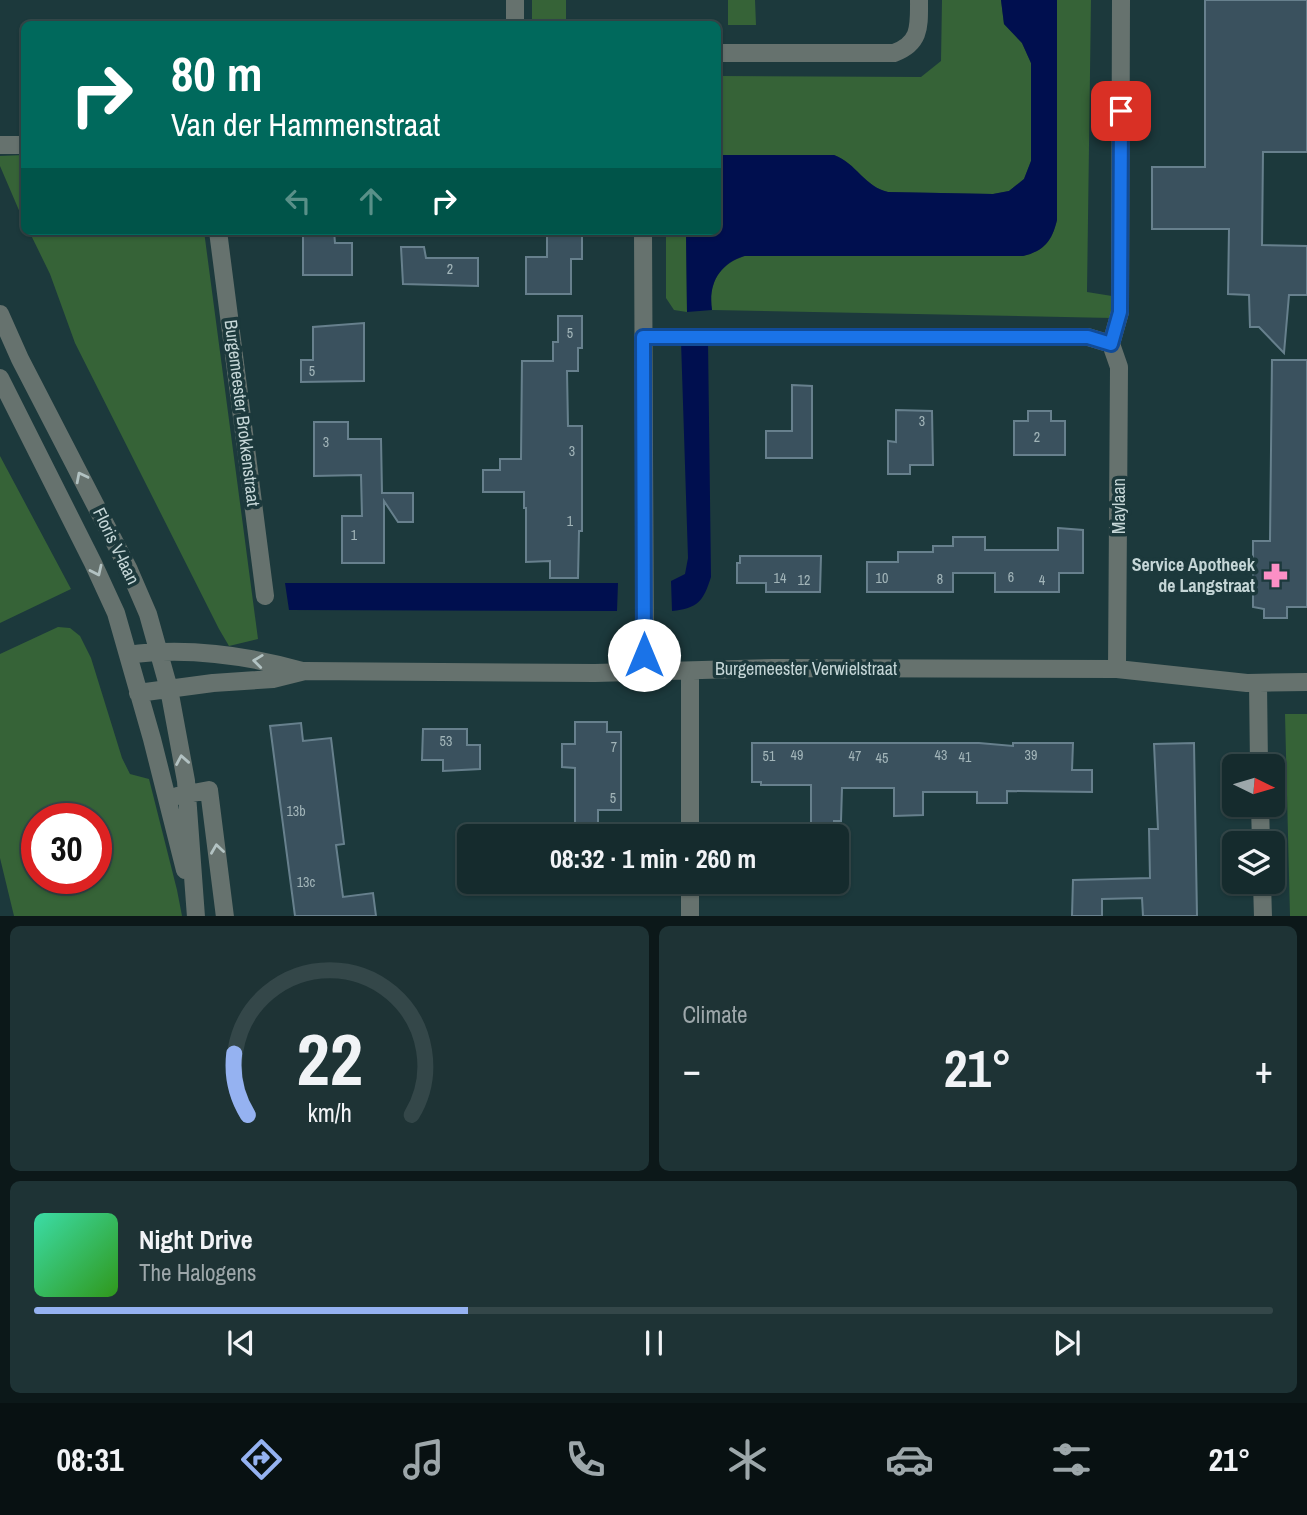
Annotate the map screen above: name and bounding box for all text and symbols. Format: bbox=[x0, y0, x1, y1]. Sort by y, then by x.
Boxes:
text: 80 m bbox=[171, 40, 263, 106]
icon: right bbox=[56, 49, 147, 140]
pin bbox=[1091, 81, 1151, 141]
icon: arrive bbox=[1102, 92, 1140, 130]
text: Van der Hammenstraat bbox=[171, 103, 440, 146]
icon: left bbox=[279, 182, 317, 220]
icon: ahead bbox=[352, 182, 390, 220]
icon: right bbox=[425, 182, 463, 220]
house number: 2 bbox=[447, 260, 453, 278]
street label: Burgemeester Brokkenstraat bbox=[219, 318, 266, 508]
house number: 5 bbox=[567, 324, 573, 342]
house number: 5 bbox=[309, 362, 315, 380]
house number: 3 bbox=[919, 412, 925, 430]
house number: 2 bbox=[1034, 428, 1040, 446]
house number: 3 bbox=[323, 433, 329, 451]
house number: 3 bbox=[569, 442, 575, 460]
one-way arrow bbox=[76, 472, 90, 484]
street label: Maylaan bbox=[1106, 478, 1131, 534]
street label: Floris V-laan bbox=[87, 503, 146, 588]
house number: 1 bbox=[567, 512, 574, 530]
house number: 1 bbox=[351, 526, 358, 544]
place label: Service Apotheek de Langstraat bbox=[1132, 552, 1256, 598]
pharmacy icon: Service Apotheek de Langstraat bbox=[1261, 561, 1289, 589]
one-way arrow bbox=[89, 564, 103, 576]
house number: 6 bbox=[1008, 568, 1014, 586]
house number: 14 bbox=[774, 569, 787, 587]
house number: 10 bbox=[876, 569, 888, 587]
house number: 8 bbox=[937, 570, 943, 588]
house number: 12 bbox=[798, 571, 810, 589]
house number: 4 bbox=[1039, 571, 1046, 589]
position arrow bbox=[607, 618, 681, 692]
one-way arrow bbox=[252, 653, 264, 668]
street label: Burgemeester Verwielstraat bbox=[715, 656, 897, 681]
house number: 53 bbox=[440, 732, 452, 750]
house number: 7 bbox=[611, 738, 617, 756]
house number: 49 bbox=[791, 746, 803, 764]
house number: 43 bbox=[935, 746, 947, 764]
house number: 39 bbox=[1025, 746, 1037, 764]
house number: 51 bbox=[763, 747, 776, 765]
house number: 47 bbox=[849, 747, 861, 765]
house number: 41 bbox=[959, 748, 972, 766]
house number: 45 bbox=[876, 749, 888, 767]
one-way arrow bbox=[175, 754, 190, 765]
north arrow bbox=[1222, 754, 1284, 817]
map controls bbox=[1222, 754, 1285, 894]
house number: 5 bbox=[610, 789, 616, 807]
house number: 13b bbox=[286, 802, 306, 820]
speed limit sign: 30 bbox=[21, 803, 112, 894]
button: layers bbox=[1222, 831, 1285, 894]
text: 08:32 · 1 min · 260 m bbox=[550, 841, 756, 876]
one-way arrow bbox=[210, 843, 225, 855]
house number: 13c bbox=[297, 873, 316, 891]
text: Climate bbox=[683, 999, 747, 1030]
text: 22 bbox=[296, 1010, 362, 1108]
text: 21° bbox=[944, 1033, 1012, 1103]
text: − bbox=[683, 1044, 701, 1095]
text: + bbox=[1255, 1044, 1273, 1095]
text: km/h bbox=[307, 1095, 351, 1129]
text: Night Drive bbox=[139, 1222, 253, 1257]
text: The Halogens bbox=[139, 1257, 256, 1288]
icon: previous bbox=[222, 1324, 260, 1362]
icon: pause bbox=[635, 1324, 673, 1362]
icon: next bbox=[1048, 1324, 1086, 1362]
icon: directions bbox=[237, 1435, 286, 1484]
icon: music bbox=[399, 1435, 448, 1484]
icon: phone bbox=[561, 1435, 610, 1484]
icon: climate bbox=[723, 1435, 772, 1484]
icon: car bbox=[885, 1435, 934, 1484]
icon: filters bbox=[1047, 1435, 1096, 1484]
text: 08:31 bbox=[56, 1438, 124, 1481]
text: 21° bbox=[1208, 1438, 1250, 1481]

